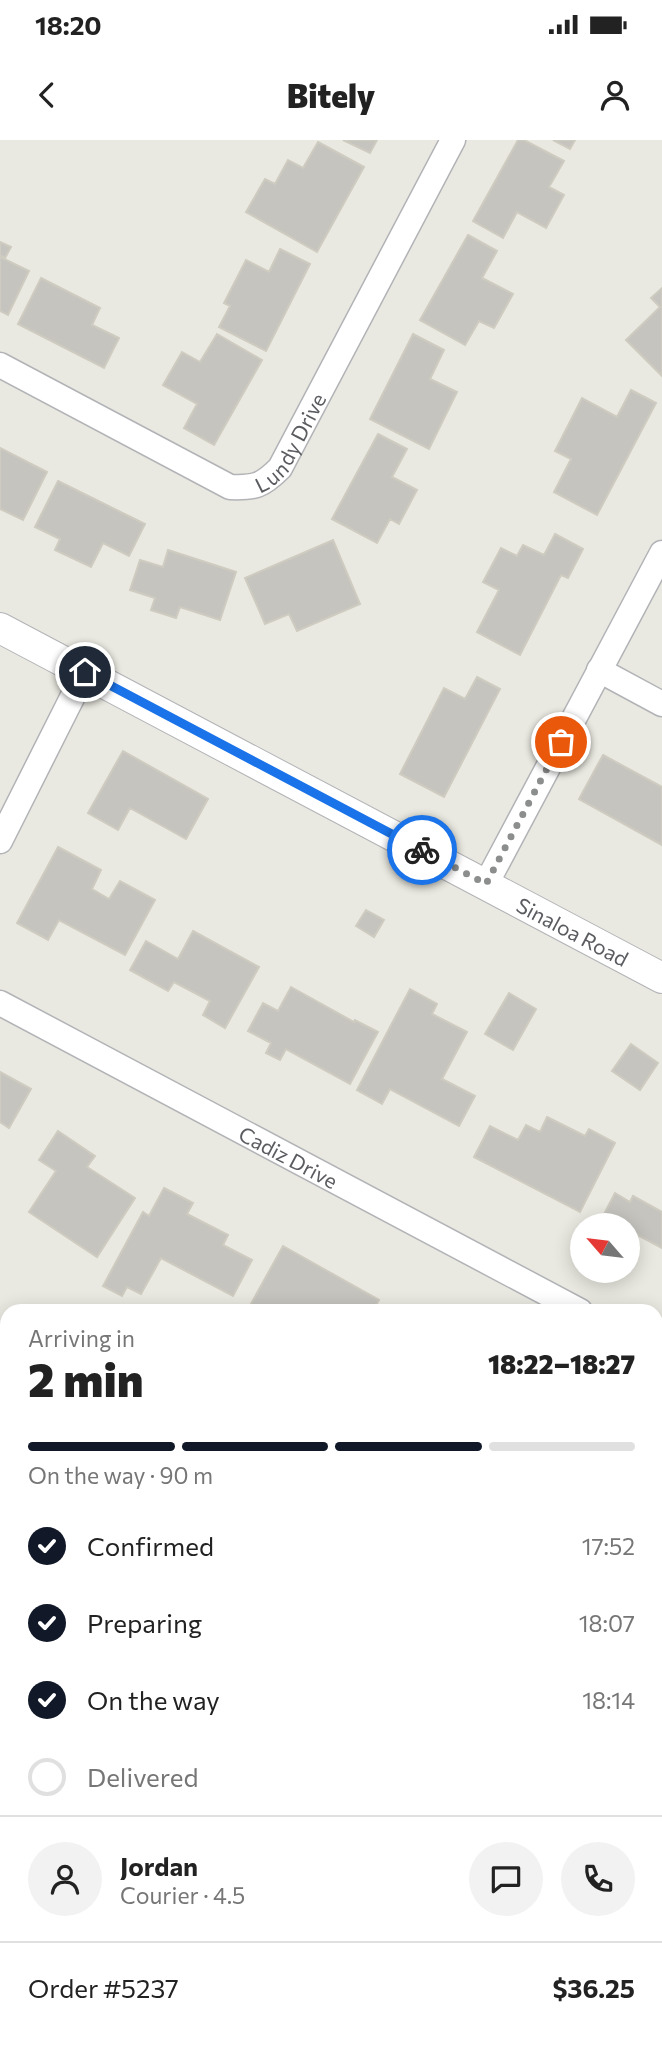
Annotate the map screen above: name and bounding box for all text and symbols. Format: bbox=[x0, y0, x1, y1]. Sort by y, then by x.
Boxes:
text: 18:20 bbox=[35, 9, 102, 40]
text: Bitely bbox=[287, 75, 375, 115]
icon: back bbox=[28, 76, 66, 114]
icon: person bbox=[596, 76, 634, 114]
street label: Lundy Drive bbox=[250, 388, 330, 497]
pin bbox=[55, 642, 115, 702]
icon: home bbox=[66, 653, 104, 691]
pin bbox=[531, 712, 591, 772]
icon: bag bbox=[542, 723, 580, 761]
courier bbox=[387, 815, 457, 885]
icon: bike bbox=[403, 831, 441, 869]
street label: Sinaloa Road bbox=[513, 891, 633, 971]
street label: Cadiz Drive bbox=[235, 1120, 342, 1193]
north arrow bbox=[570, 1213, 640, 1283]
map controls bbox=[570, 1213, 640, 1283]
text: Arriving in bbox=[28, 1324, 135, 1352]
text: 18:22–18:27 bbox=[488, 1348, 635, 1379]
text: 2 min bbox=[28, 1350, 144, 1406]
text: On the way · 90 m bbox=[28, 1461, 213, 1489]
icon: check bbox=[28, 1527, 66, 1565]
text: Confirmed bbox=[87, 1530, 214, 1561]
text: 17:52 bbox=[582, 1532, 635, 1560]
icon: check bbox=[28, 1604, 66, 1642]
text: Preparing bbox=[87, 1607, 202, 1638]
text: 18:07 bbox=[579, 1609, 635, 1637]
icon: check bbox=[28, 1681, 66, 1719]
text: On the way bbox=[87, 1684, 220, 1715]
text: 18:14 bbox=[582, 1686, 635, 1714]
text: Delivered bbox=[87, 1761, 198, 1792]
button: person bbox=[28, 1842, 102, 1916]
button: chat bbox=[469, 1842, 543, 1916]
button: phone bbox=[561, 1842, 635, 1916]
text: Jordan bbox=[120, 1850, 198, 1881]
text: Courier · 4.5 bbox=[120, 1881, 245, 1909]
text: Order #5237 bbox=[28, 1972, 179, 2003]
text: $36.25 bbox=[552, 1972, 635, 2003]

